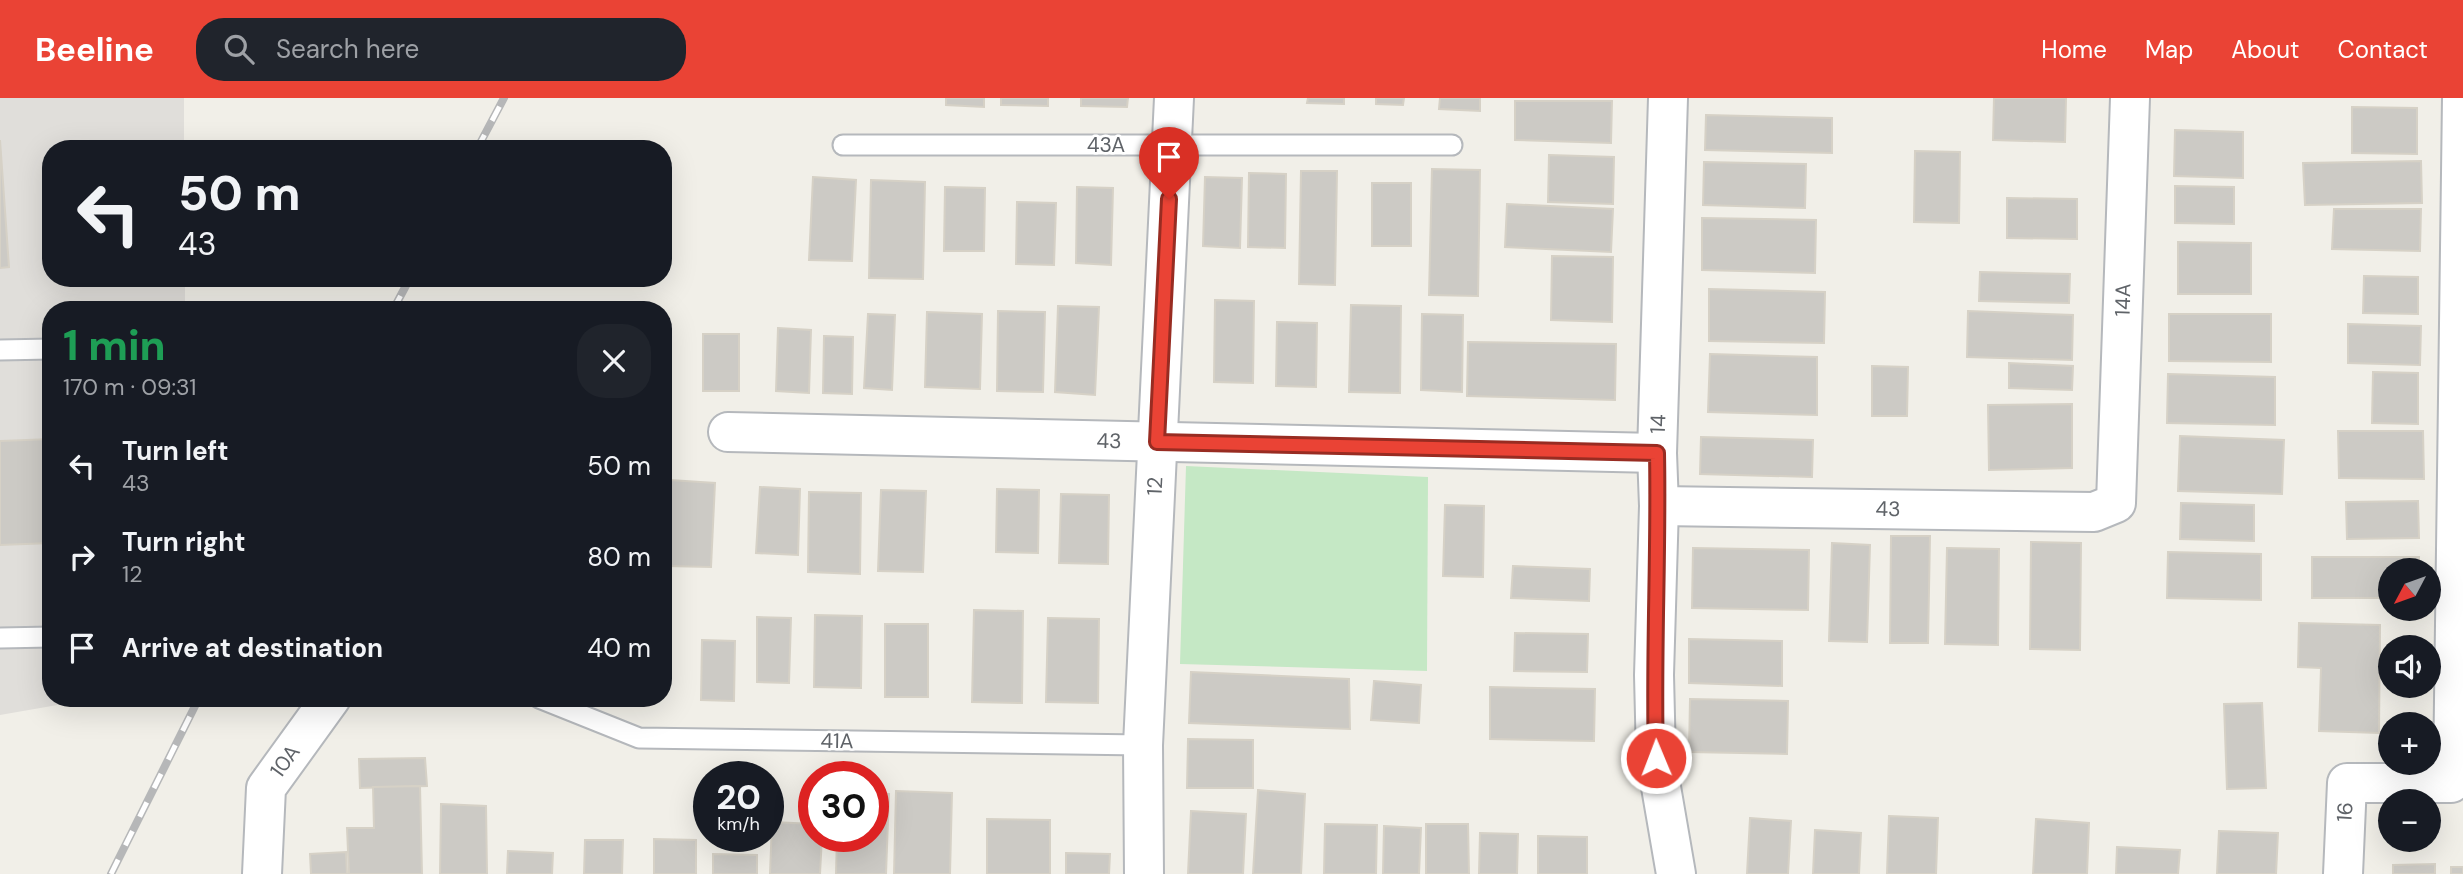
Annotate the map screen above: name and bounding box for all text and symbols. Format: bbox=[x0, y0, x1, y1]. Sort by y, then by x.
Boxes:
search box bbox=[196, 18, 686, 81]
text: Beeline bbox=[35, 28, 154, 71]
icon: search bbox=[220, 30, 258, 68]
text: Search here bbox=[276, 32, 419, 66]
text: Home bbox=[2041, 34, 2107, 65]
text: Map bbox=[2145, 34, 2193, 65]
text: About bbox=[2231, 34, 2300, 65]
text: Contact bbox=[2338, 34, 2428, 65]
pin bbox=[1139, 127, 1199, 199]
street label: 43A bbox=[1087, 131, 1125, 159]
icon: arrive bbox=[1150, 138, 1188, 176]
text: 50 m bbox=[178, 161, 301, 225]
icon: left bbox=[63, 168, 154, 259]
text: 43 bbox=[178, 223, 216, 265]
street label: 14A bbox=[2108, 283, 2138, 317]
text: 1 min bbox=[63, 318, 166, 373]
button: close bbox=[577, 324, 651, 398]
text: 170 m · 09:31 bbox=[63, 372, 196, 402]
street label: 14 bbox=[1644, 414, 1672, 434]
street label: 43 bbox=[1096, 427, 1122, 455]
text: Turn left bbox=[122, 434, 229, 468]
icon: left bbox=[63, 447, 101, 485]
text: 50 m bbox=[587, 449, 651, 483]
text: 43 bbox=[122, 468, 150, 498]
street label: 12 bbox=[1141, 476, 1169, 496]
street label: 43 bbox=[1875, 495, 1901, 523]
text: Turn right bbox=[122, 525, 246, 559]
icon: right bbox=[63, 538, 101, 576]
text: 80 m bbox=[587, 540, 651, 574]
north arrow bbox=[2378, 558, 2441, 621]
map controls bbox=[2378, 558, 2441, 852]
text: 12 bbox=[122, 559, 142, 589]
icon: arrive bbox=[63, 629, 101, 667]
text: Arrive at destination bbox=[122, 631, 383, 665]
text: 40 m bbox=[587, 631, 651, 665]
button: sound bbox=[2378, 635, 2441, 698]
button: + bbox=[2378, 712, 2441, 775]
position arrow bbox=[1619, 721, 1693, 795]
street label: 41A bbox=[820, 727, 854, 755]
street label: 10A bbox=[264, 739, 306, 783]
speed limit sign: 30 bbox=[798, 761, 889, 852]
text: 20 bbox=[716, 774, 761, 820]
button: − bbox=[2378, 789, 2441, 852]
street label: 16 bbox=[2330, 801, 2360, 823]
text: km/h bbox=[717, 812, 760, 836]

